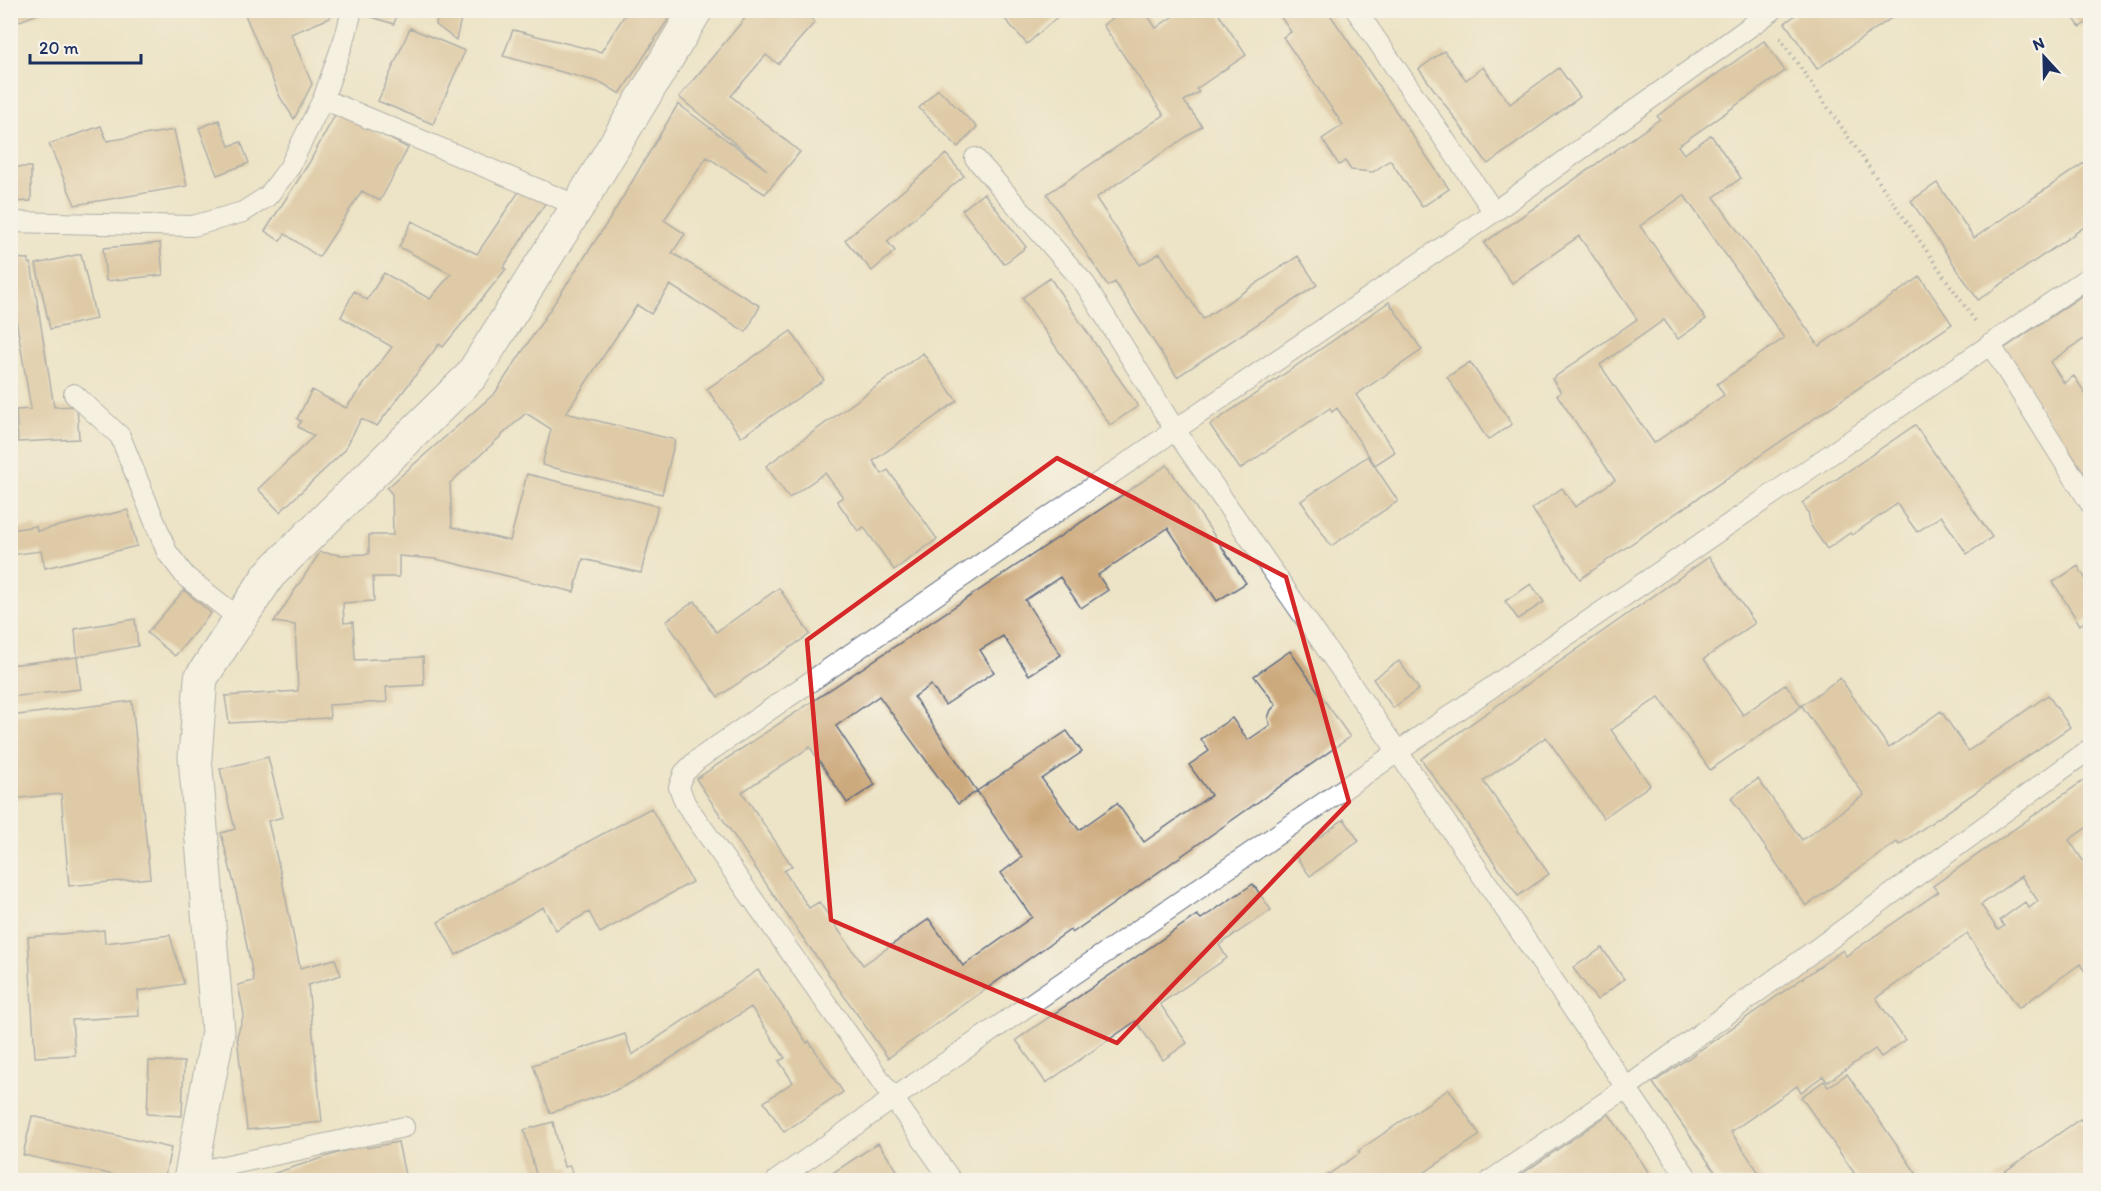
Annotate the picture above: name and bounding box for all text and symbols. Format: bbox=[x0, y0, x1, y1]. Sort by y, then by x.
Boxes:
scale bar bbox=[30, 27, 141, 65]
north arrow bbox=[2014, 27, 2074, 87]
text: N bbox=[2030, 33, 2047, 54]
text: 20 m bbox=[39, 37, 79, 59]

